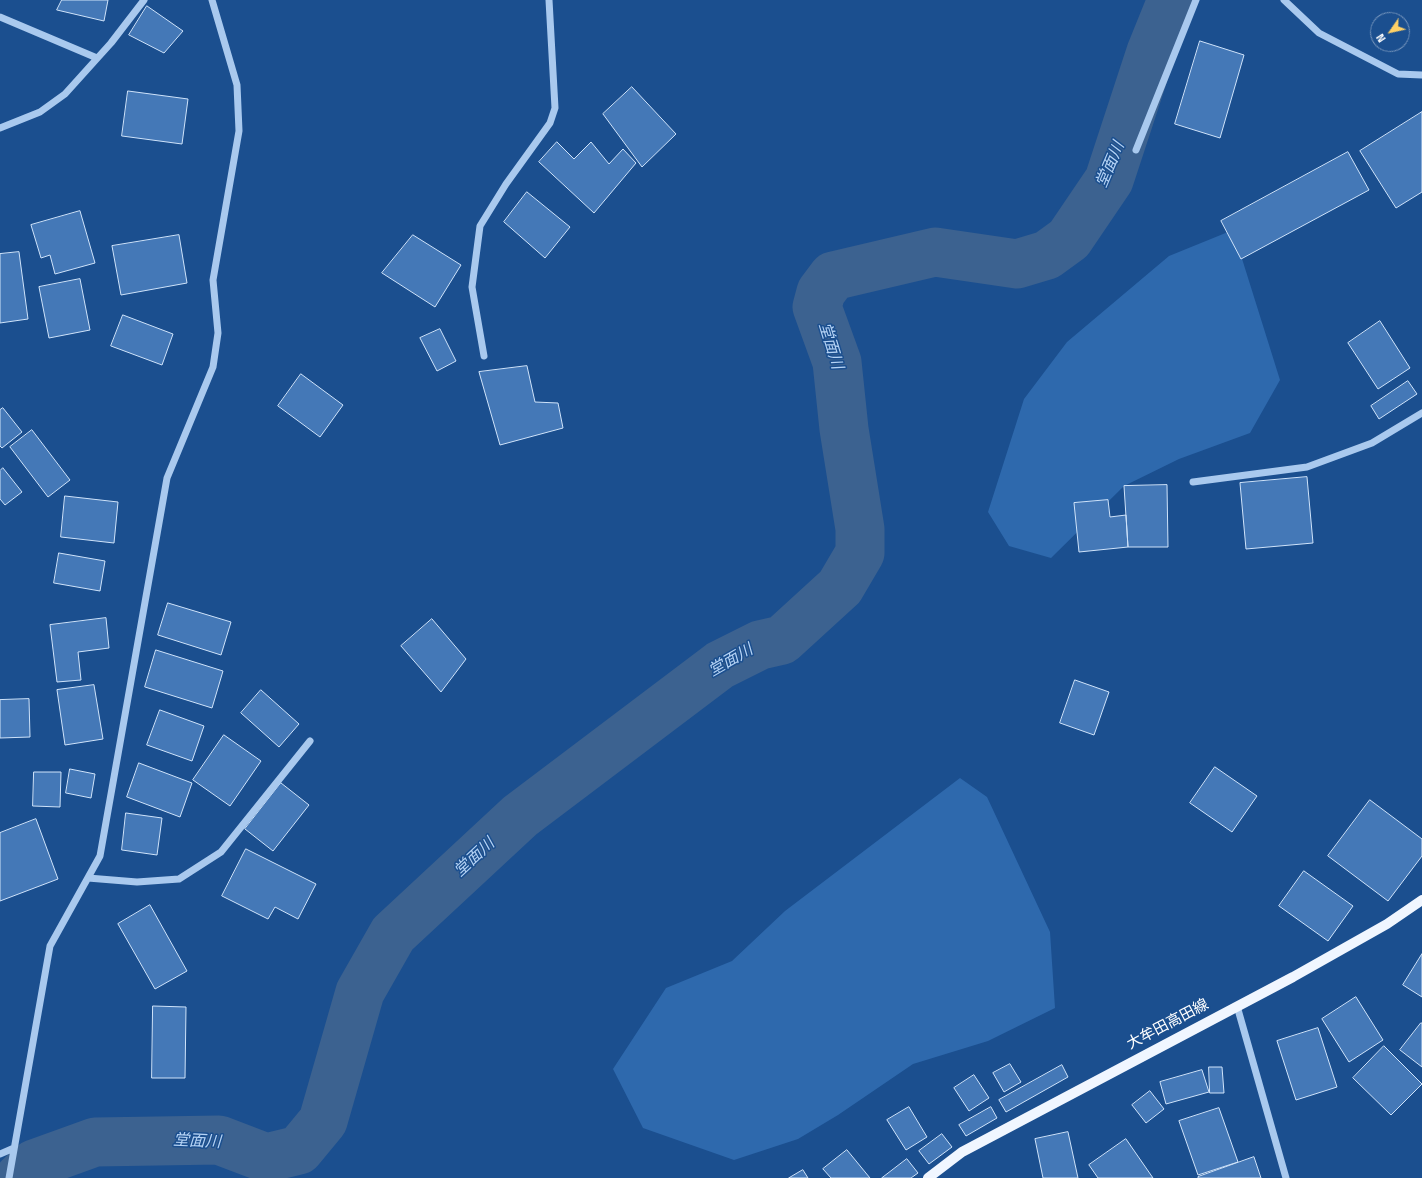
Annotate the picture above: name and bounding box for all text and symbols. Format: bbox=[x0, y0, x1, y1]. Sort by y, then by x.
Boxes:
north arrow bbox=[1370, 12, 1410, 52]
text: N bbox=[1372, 31, 1390, 46]
water label: 堂面川 bbox=[1093, 139, 1129, 191]
water label: 堂面川 bbox=[814, 320, 846, 372]
water label: 堂面川 bbox=[705, 641, 757, 681]
water label: 堂面川 bbox=[451, 835, 499, 881]
street label: 大牟田高田線 bbox=[1124, 996, 1212, 1054]
water label: 堂面川 bbox=[173, 1131, 221, 1153]

